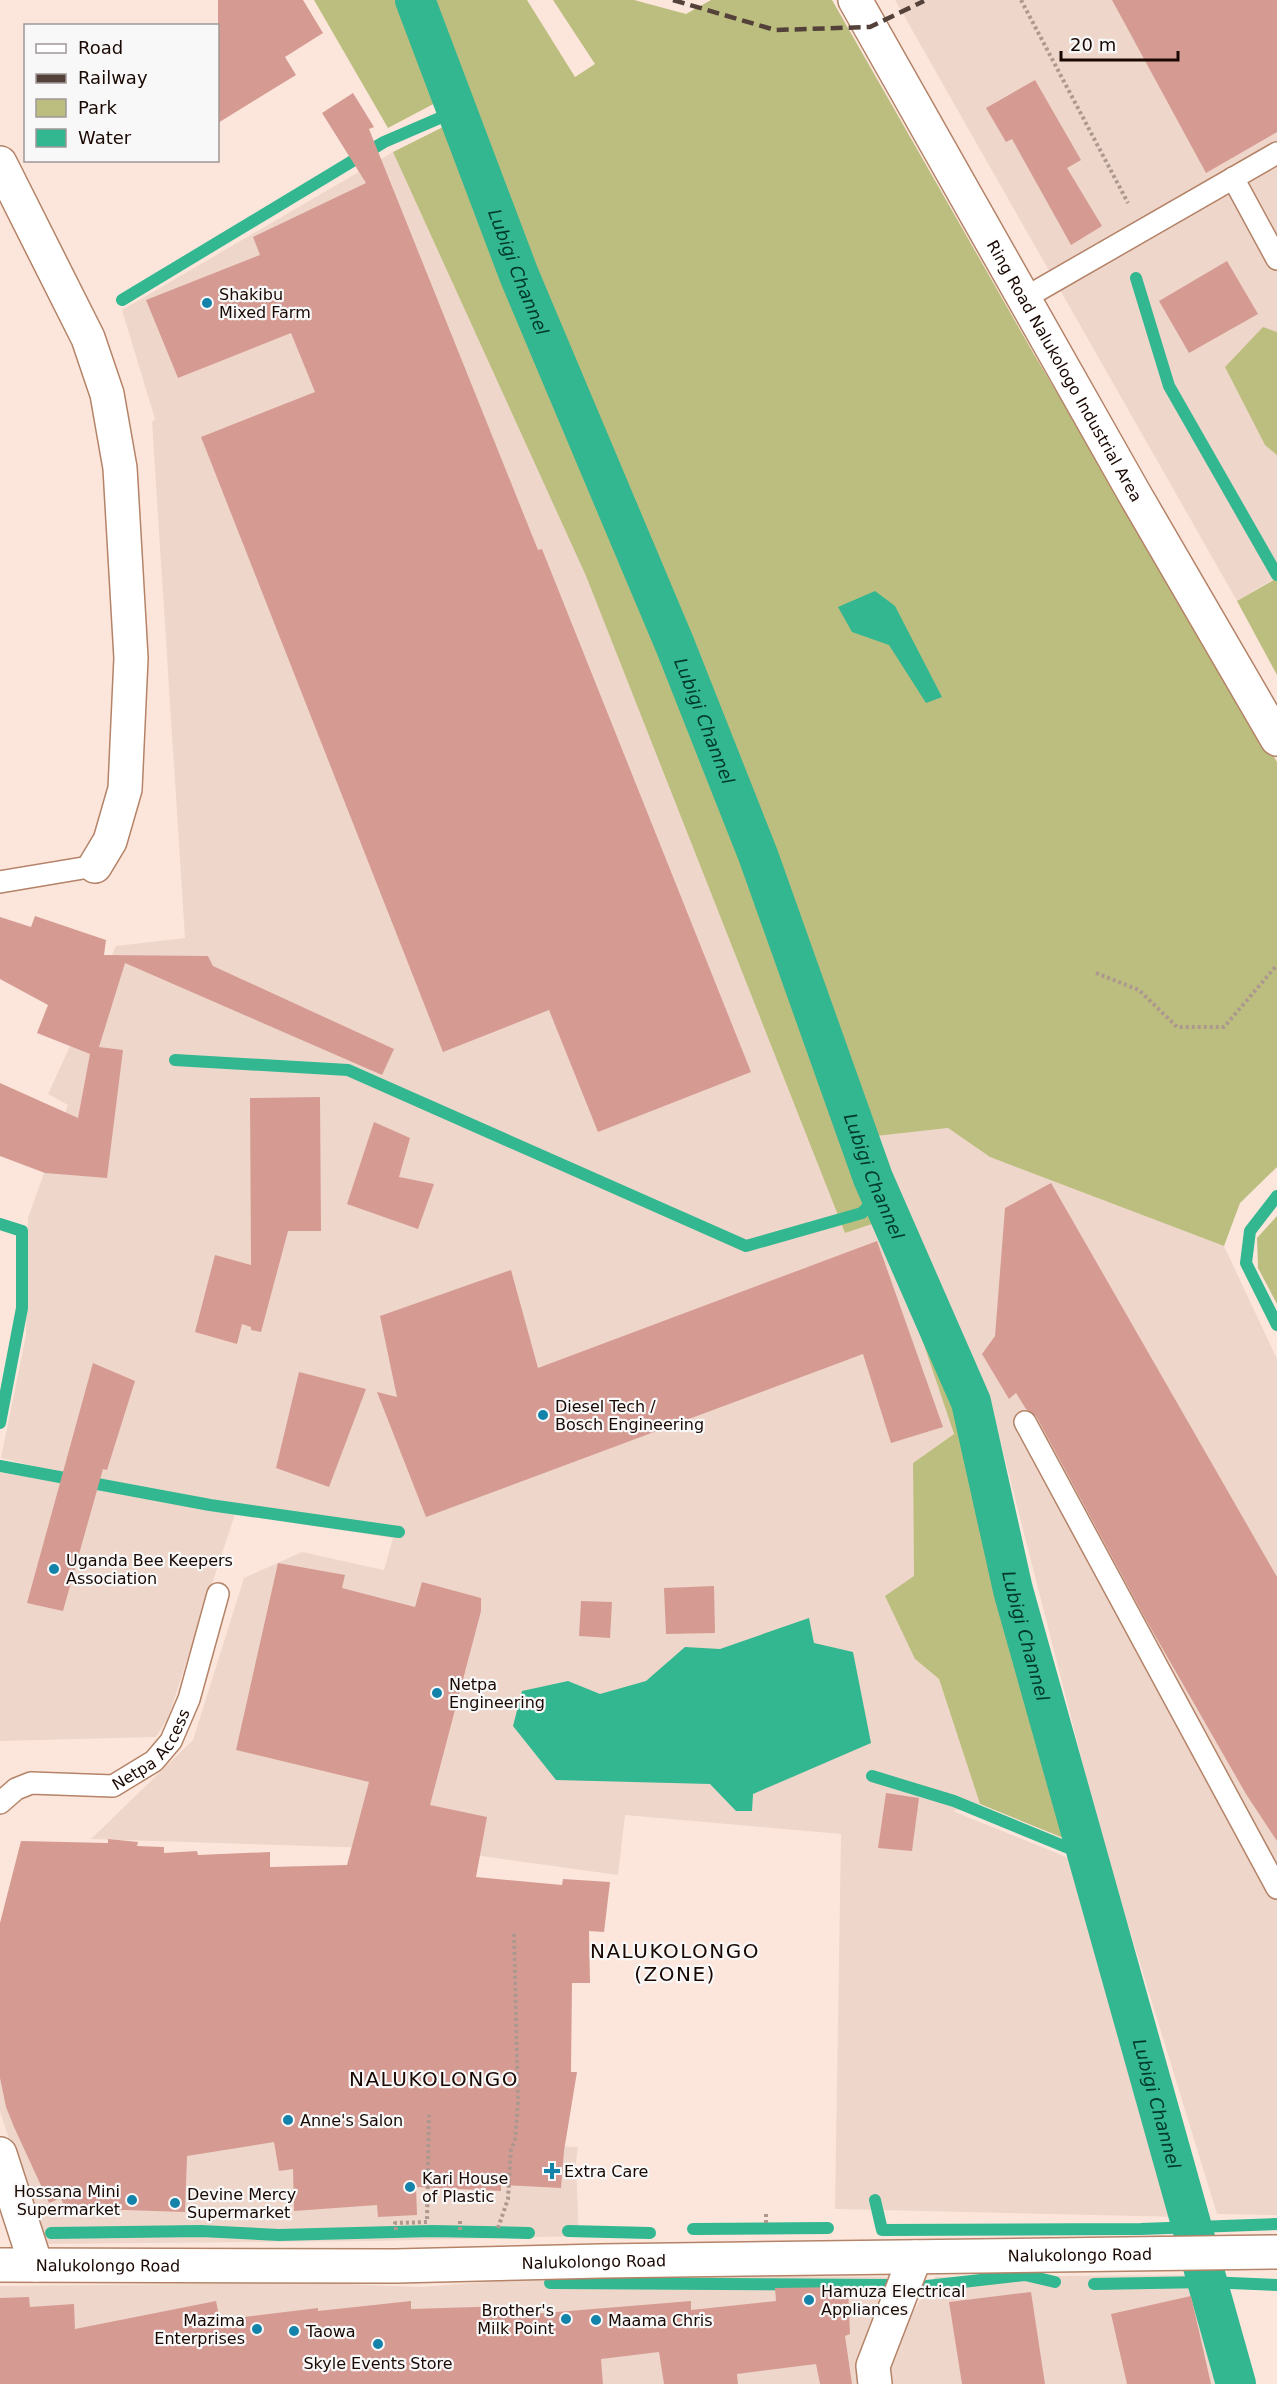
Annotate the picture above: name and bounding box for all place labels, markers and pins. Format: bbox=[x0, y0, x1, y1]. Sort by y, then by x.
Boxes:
place label: Shakibu Mixed Farm bbox=[219, 285, 311, 322]
marker: Shakibu Mixed Farm bbox=[200, 296, 214, 310]
place label: Diesel Tech / Bosch Engineering bbox=[555, 1397, 704, 1434]
marker: Diesel Tech / Bosch Engineering bbox=[536, 1408, 550, 1422]
place label: Uganda Bee Keepers Association bbox=[66, 1551, 233, 1588]
marker: Uganda Bee Keepers Association bbox=[47, 1562, 61, 1576]
place label: Netpa Engineering bbox=[449, 1675, 545, 1712]
marker: Netpa Engineering bbox=[430, 1686, 444, 1700]
place label: Anne's Salon bbox=[300, 2111, 403, 2130]
marker: Anne's Salon bbox=[281, 2113, 295, 2127]
place label: Extra Care bbox=[564, 2162, 648, 2181]
marker: Extra Care bbox=[545, 2164, 559, 2178]
place label: Kari House of Plastic bbox=[422, 2169, 508, 2206]
marker: Kari House of Plastic bbox=[403, 2180, 417, 2194]
place label: Hossana Mini Supermarket bbox=[14, 2182, 120, 2219]
place label: Devine Mercy Supermarket bbox=[187, 2185, 296, 2222]
marker: Hossana Mini Supermarket bbox=[125, 2193, 139, 2207]
marker: Devine Mercy Supermarket bbox=[168, 2196, 182, 2210]
place label: Hamuza Electrical Appliances bbox=[821, 2282, 965, 2319]
marker: Hamuza Electrical Appliances bbox=[802, 2293, 816, 2307]
place label: Brother's Milk Point bbox=[477, 2301, 554, 2338]
place label: Mazima Enterprises bbox=[154, 2311, 245, 2348]
place label: Maama Chris bbox=[608, 2311, 713, 2330]
marker: Brother's Milk Point bbox=[559, 2312, 573, 2326]
marker: Maama Chris bbox=[589, 2313, 603, 2327]
marker: Mazima Enterprises bbox=[250, 2322, 264, 2336]
place label: Taowa bbox=[305, 2322, 356, 2341]
marker: Taowa bbox=[287, 2324, 301, 2338]
marker: Skyle Events Store bbox=[371, 2337, 385, 2351]
place label: Skyle Events Store bbox=[303, 2354, 453, 2373]

